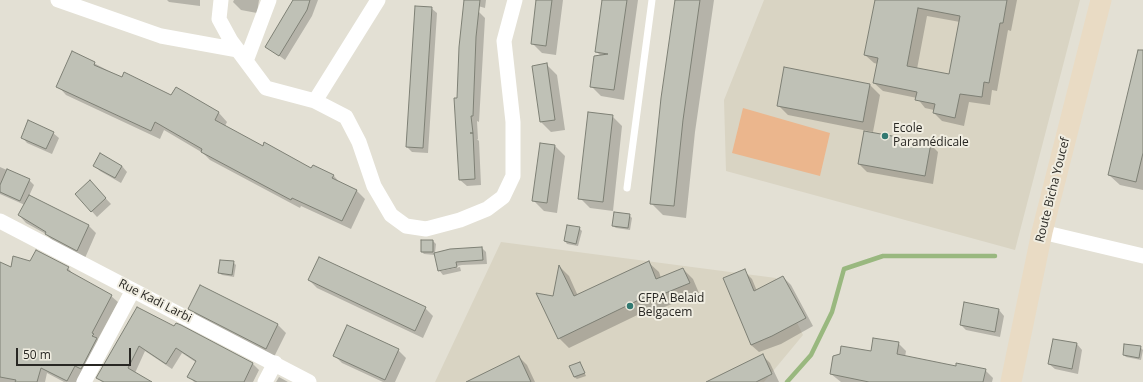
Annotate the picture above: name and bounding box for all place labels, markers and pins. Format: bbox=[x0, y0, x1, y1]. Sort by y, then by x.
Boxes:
place label: Ecole Paramédicale bbox=[893, 122, 969, 150]
marker: Ecole Paramédicale bbox=[880, 131, 890, 141]
place label: CFPA Belaid Belgacem bbox=[638, 292, 704, 320]
marker: CFPA Belaid Belgacem bbox=[625, 301, 635, 311]

